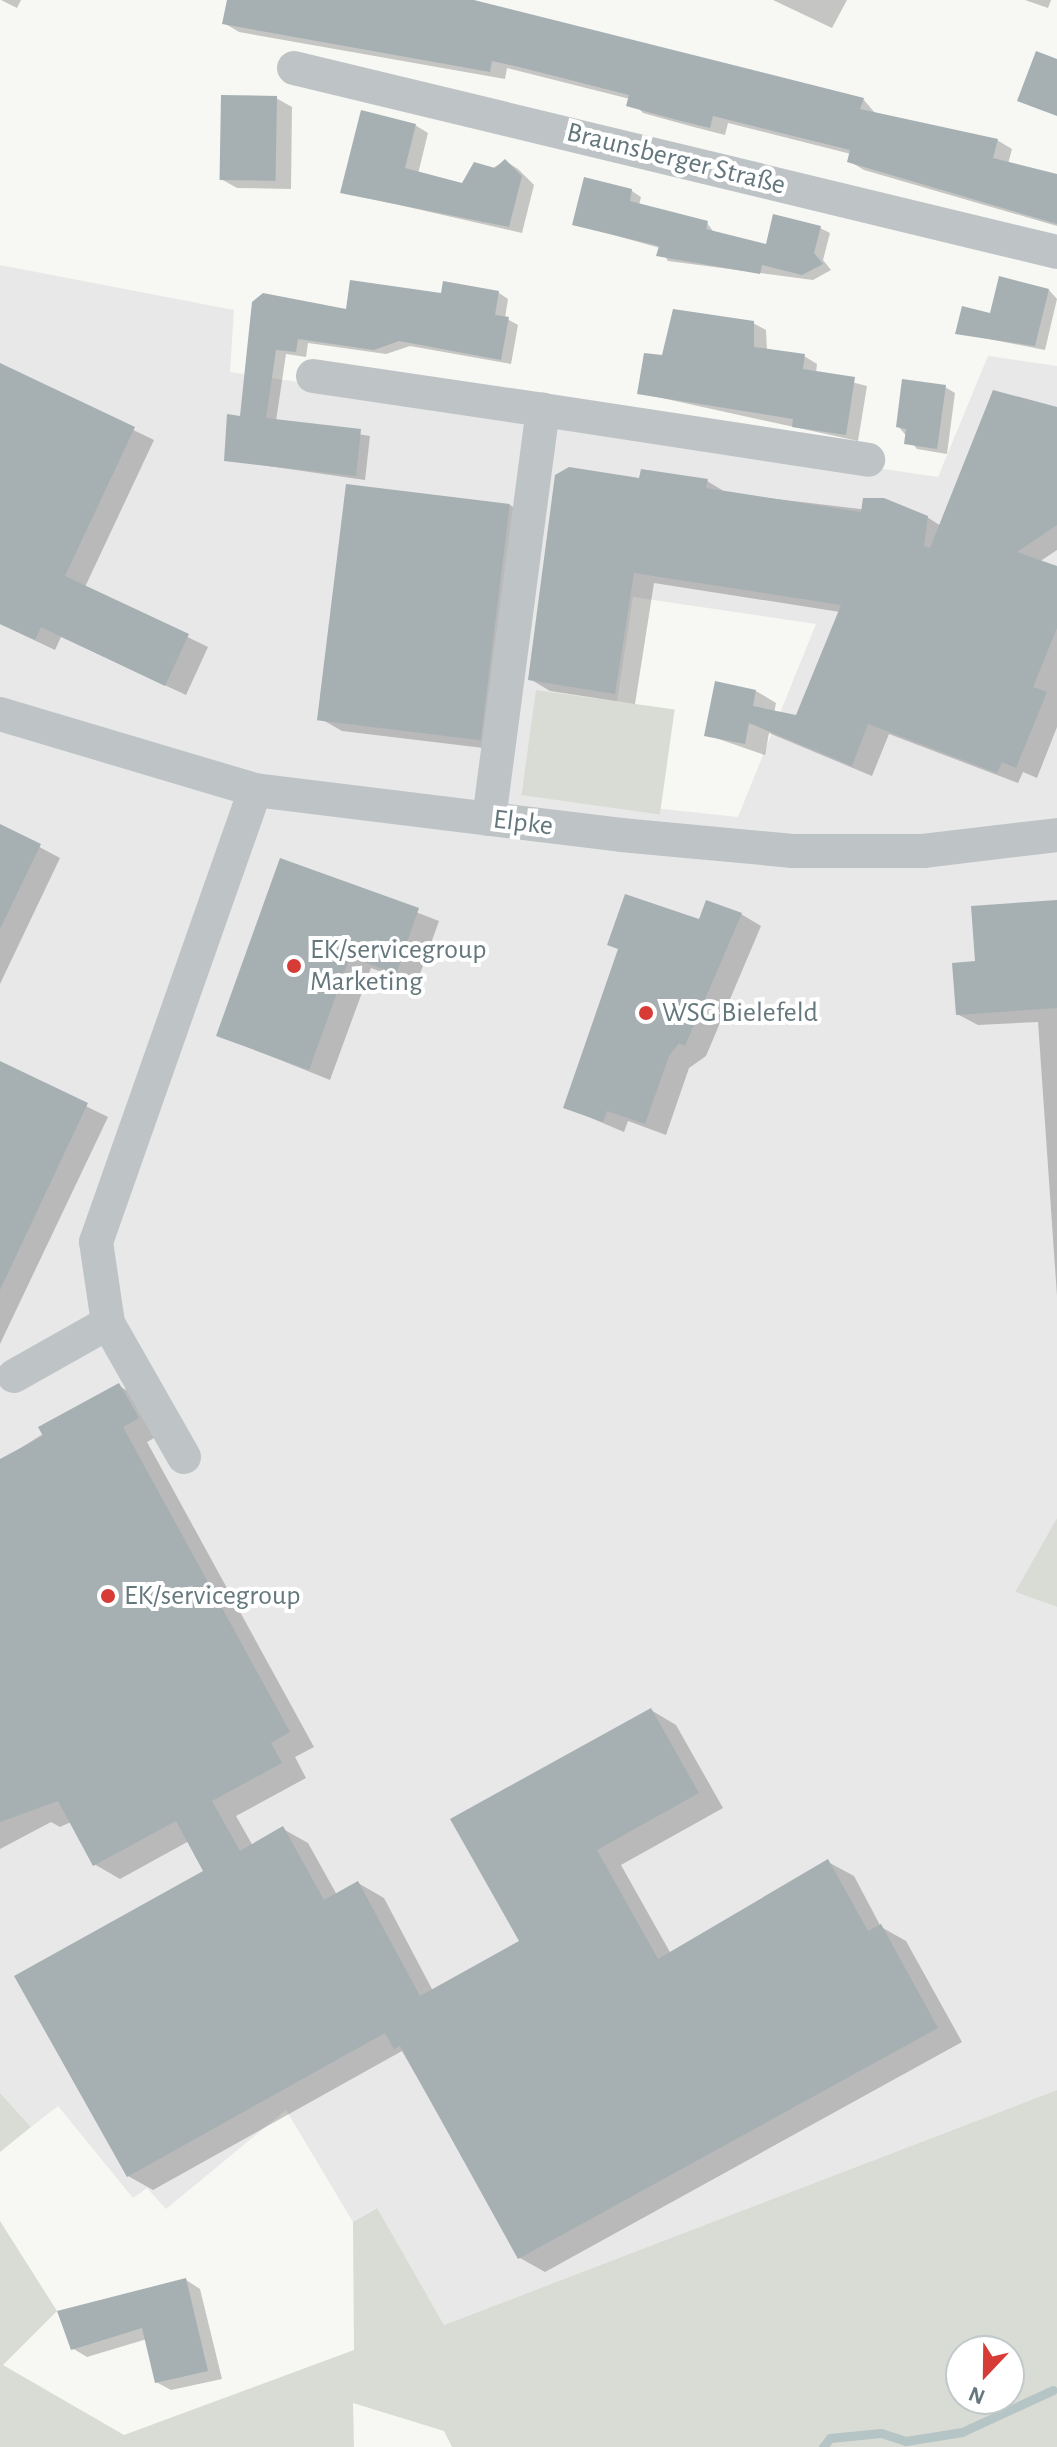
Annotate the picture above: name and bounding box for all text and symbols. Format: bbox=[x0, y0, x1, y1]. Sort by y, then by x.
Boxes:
street label: Braunsberger Straße bbox=[563, 116, 789, 202]
street label: Elpke bbox=[491, 803, 555, 843]
place label: EK/servicegroup Marketing bbox=[310, 933, 486, 999]
marker: EK/servicegroup Marketing bbox=[285, 957, 303, 975]
place label: WSG Bielefeld bbox=[662, 996, 818, 1030]
marker: WSG Bielefeld bbox=[637, 1004, 655, 1022]
place label: EK/servicegroup bbox=[124, 1579, 300, 1613]
marker: EK/servicegroup bbox=[99, 1587, 117, 1605]
north arrow bbox=[945, 2335, 1025, 2415]
text: N bbox=[966, 2382, 988, 2408]

